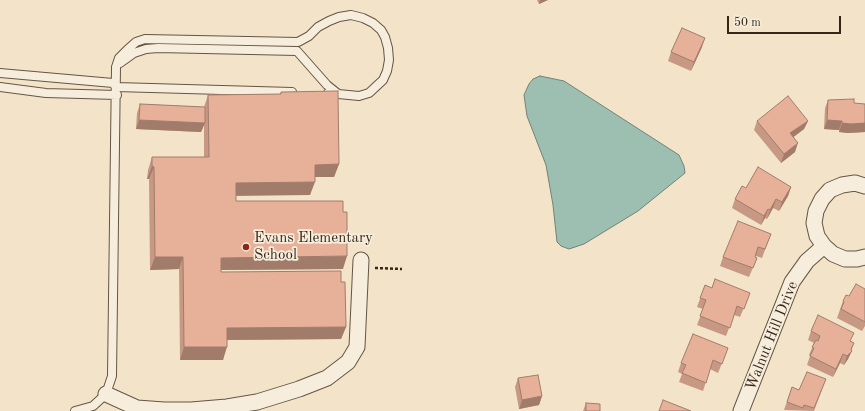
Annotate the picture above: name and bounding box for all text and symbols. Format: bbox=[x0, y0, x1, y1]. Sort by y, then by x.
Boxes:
scale bar bbox=[729, 8, 843, 34]
text: 50 m bbox=[734, 17, 761, 29]
place label: Evans Elementary School bbox=[254, 229, 373, 264]
marker: Evans Elementary School bbox=[241, 242, 251, 252]
street label: Walnut Hill Drive bbox=[742, 279, 802, 393]

